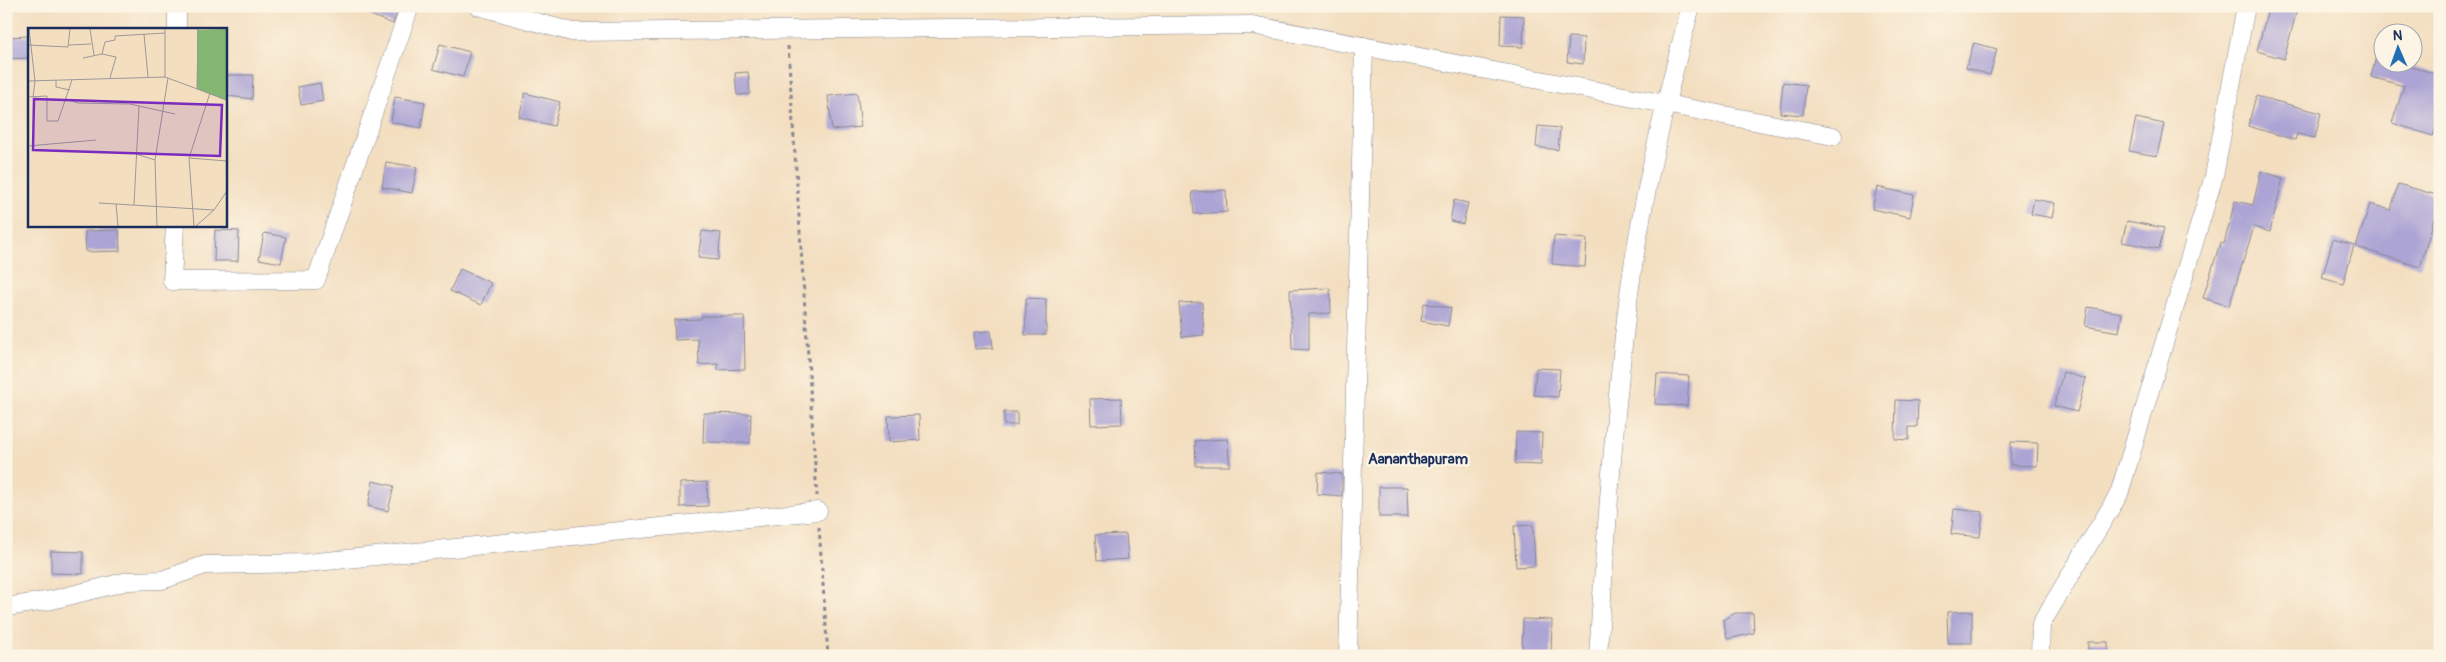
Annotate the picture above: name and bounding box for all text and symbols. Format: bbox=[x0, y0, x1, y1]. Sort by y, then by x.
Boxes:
north arrow bbox=[2374, 22, 2424, 72]
text: N bbox=[2393, 27, 2403, 44]
inset map bbox=[28, 28, 226, 226]
district label: Aananthapuram bbox=[1368, 450, 1468, 469]

